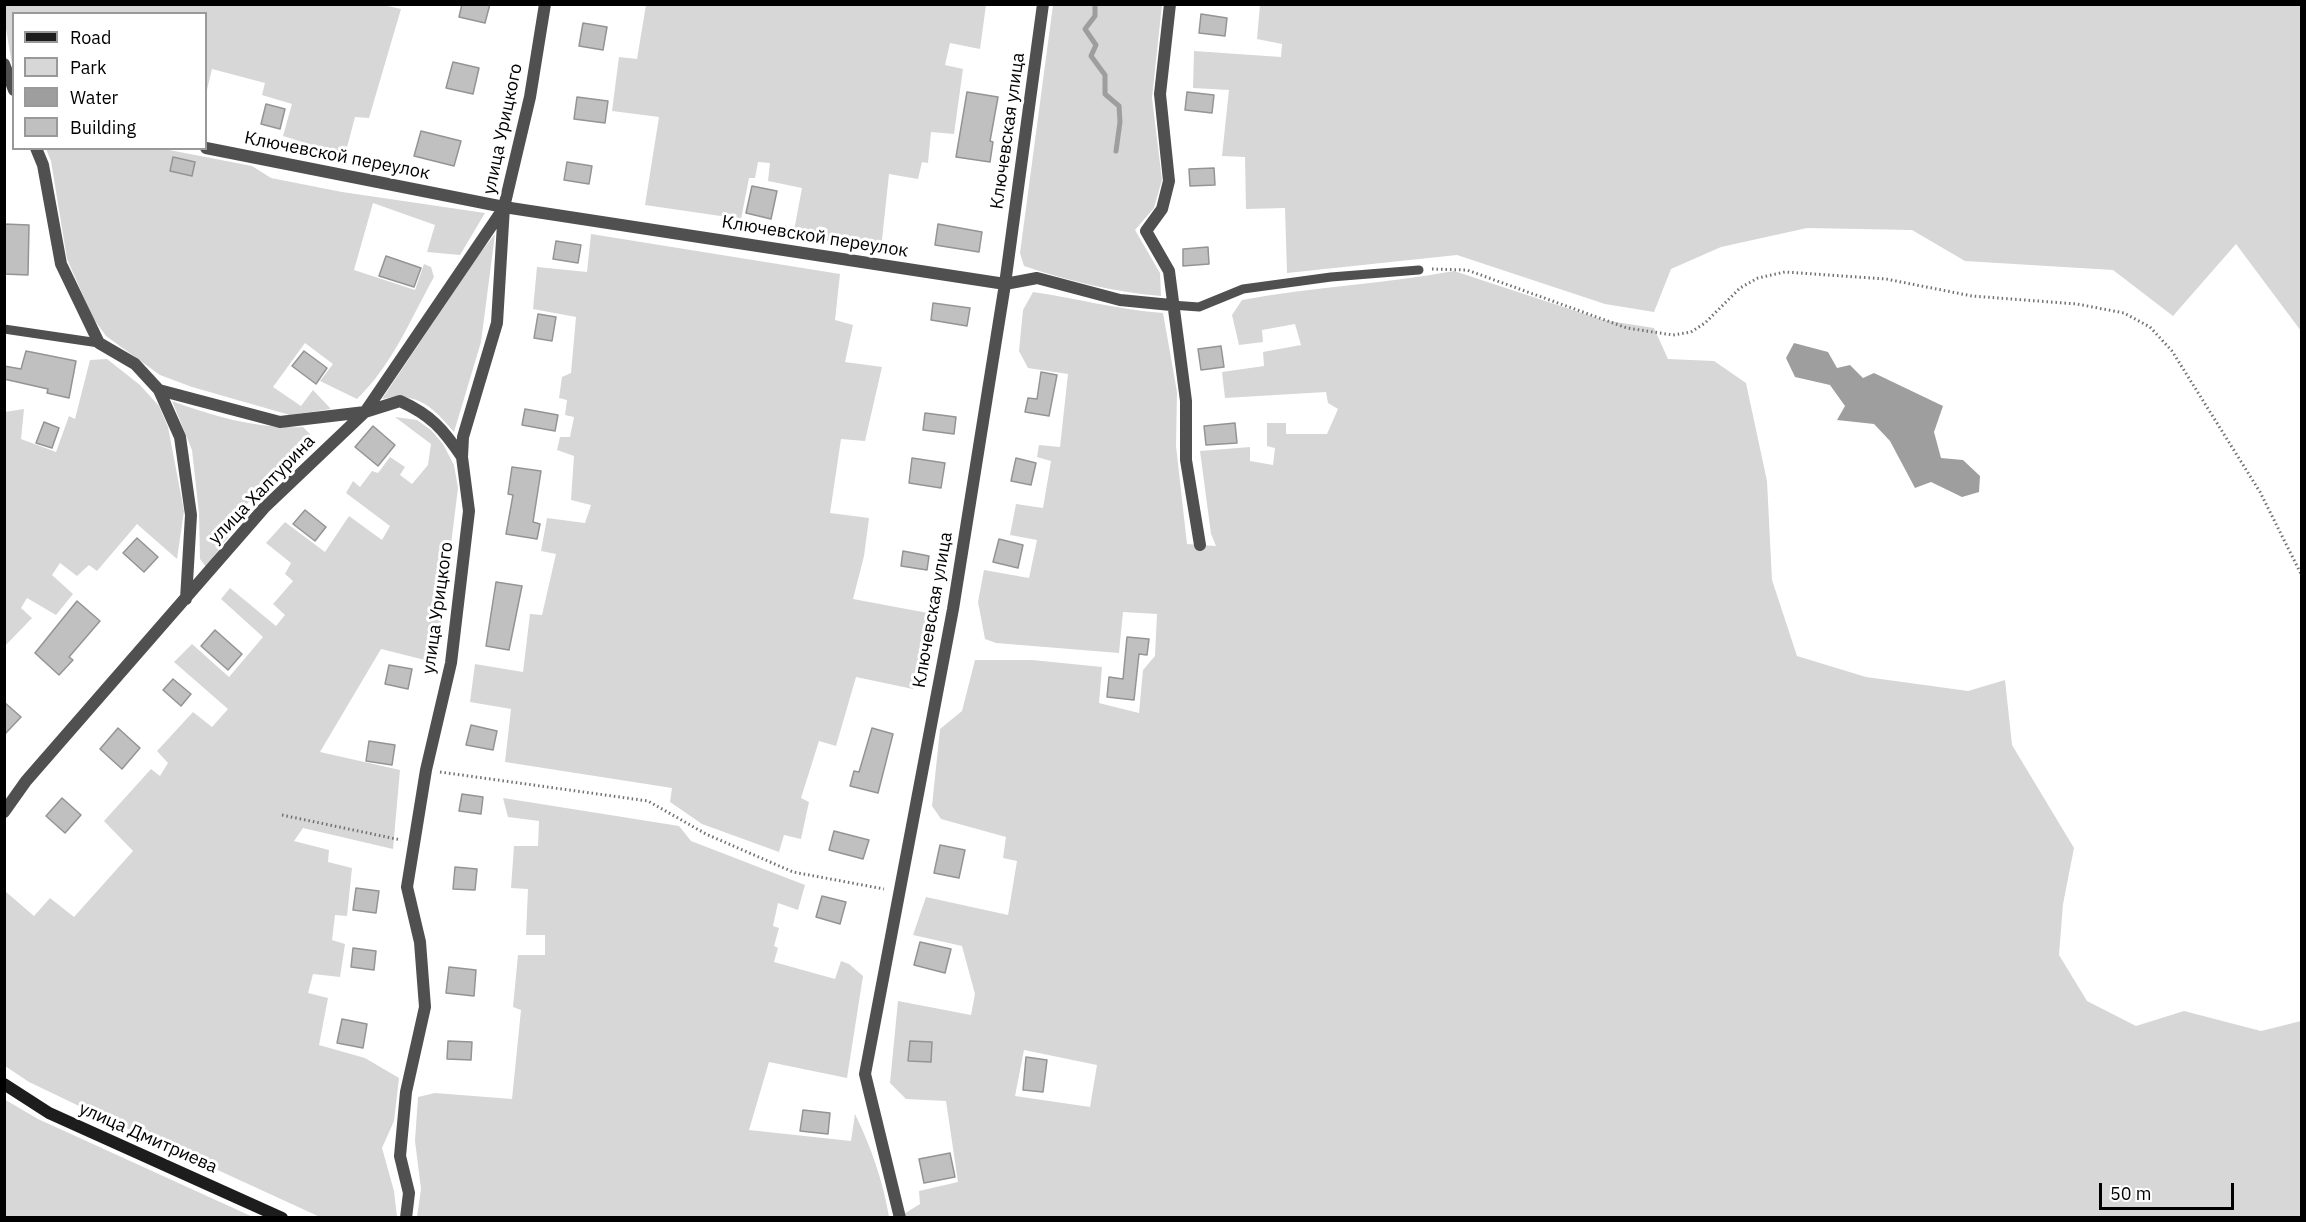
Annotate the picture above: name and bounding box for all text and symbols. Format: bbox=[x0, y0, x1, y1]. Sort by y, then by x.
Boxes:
legend bbox=[12, 12, 207, 150]
text: Road bbox=[70, 26, 111, 49]
street label: Ключевская улица bbox=[986, 51, 1030, 211]
text: Park bbox=[70, 56, 106, 79]
street label: улица Урицкого bbox=[479, 62, 527, 196]
text: Water bbox=[70, 86, 118, 109]
text: Building bbox=[70, 116, 136, 139]
street label: Ключевской переулок bbox=[242, 127, 432, 185]
street label: Ключевской переулок bbox=[720, 212, 910, 262]
street label: улица Халтурина bbox=[204, 431, 320, 549]
street label: Ключевская улица bbox=[909, 530, 957, 690]
street label: улица Урицкого bbox=[418, 541, 458, 675]
street label: улица Дмитриева bbox=[75, 1098, 221, 1178]
scale bar bbox=[2102, 1171, 2237, 1209]
text: 50 m bbox=[2110, 1182, 2152, 1205]

